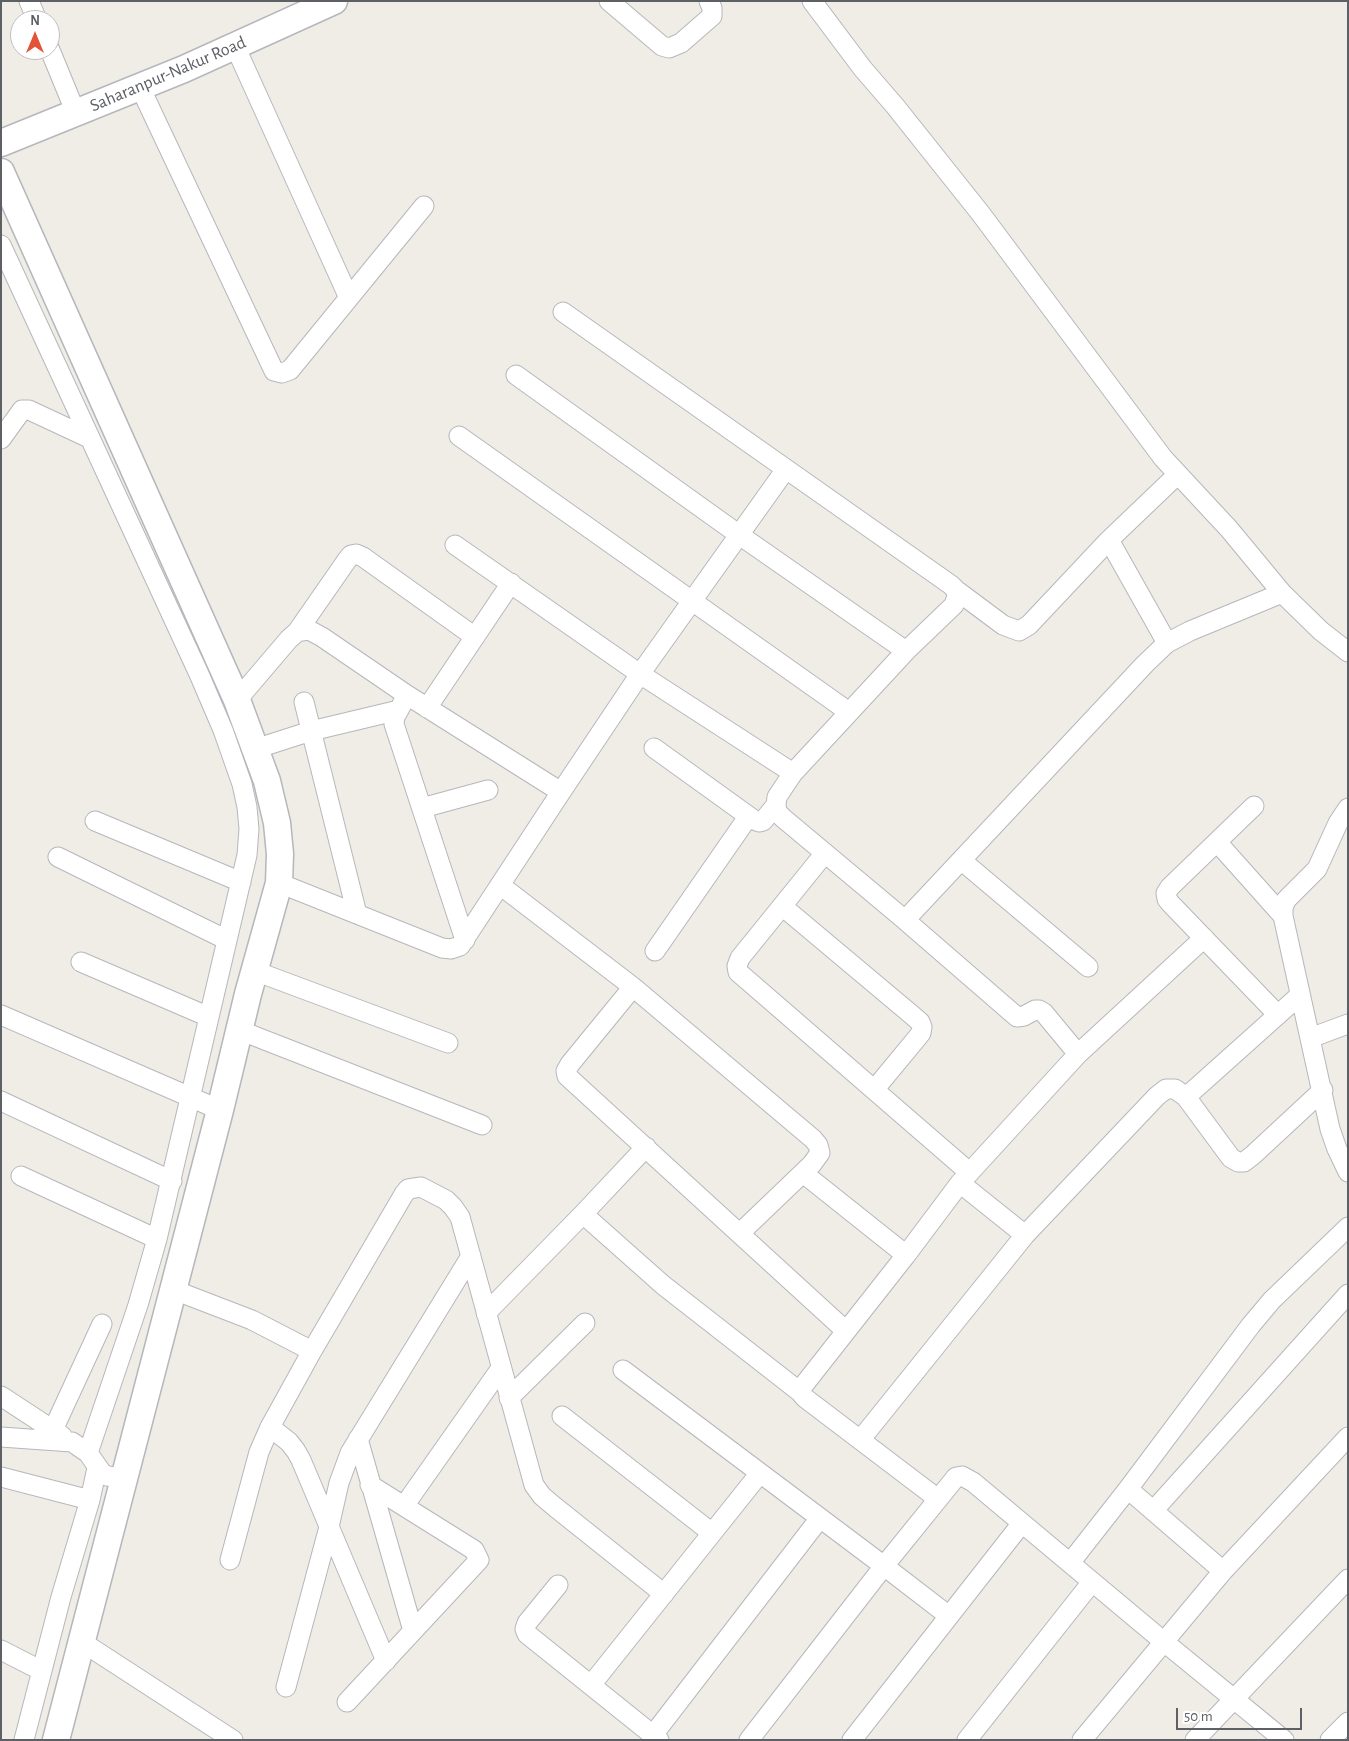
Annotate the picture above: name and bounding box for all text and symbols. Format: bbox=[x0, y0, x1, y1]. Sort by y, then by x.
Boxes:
north arrow bbox=[10, 10, 60, 60]
text: N bbox=[30, 14, 40, 28]
street label: Saharanpur-Nakur Road bbox=[87, 31, 249, 117]
scale bar bbox=[1179, 1698, 1305, 1730]
text: 50 m bbox=[1184, 1709, 1213, 1724]

